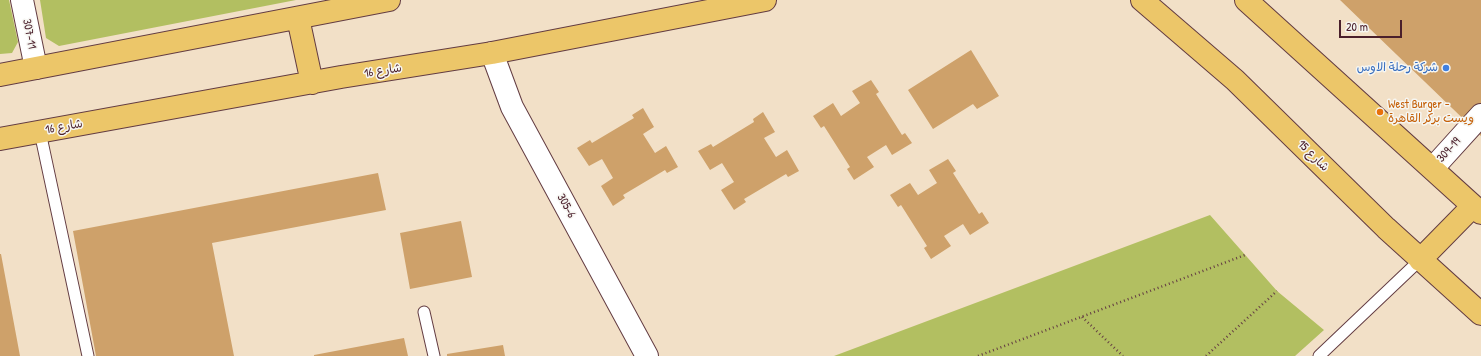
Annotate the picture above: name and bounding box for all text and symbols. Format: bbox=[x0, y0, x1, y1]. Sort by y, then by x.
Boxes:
scale bar bbox=[1341, 12, 1404, 38]
street label: 307-11 bbox=[19, 18, 39, 50]
text: 20 m bbox=[1346, 18, 1368, 35]
street label: شارع 16 bbox=[363, 61, 403, 81]
place label: شركة رحلة الاوس bbox=[1357, 61, 1438, 75]
marker: شركة رحلة الاوس bbox=[1441, 63, 1451, 73]
place label: West Burger - ويست بركر القاهرة bbox=[1388, 98, 1474, 126]
marker: West Burger - ويست بركر القاهرة bbox=[1375, 107, 1385, 117]
street label: شارع 16 bbox=[44, 117, 84, 137]
street label: 309-19 bbox=[1434, 134, 1464, 166]
street label: شارع 15 bbox=[1294, 137, 1332, 175]
street label: 305-6 bbox=[554, 191, 578, 221]

